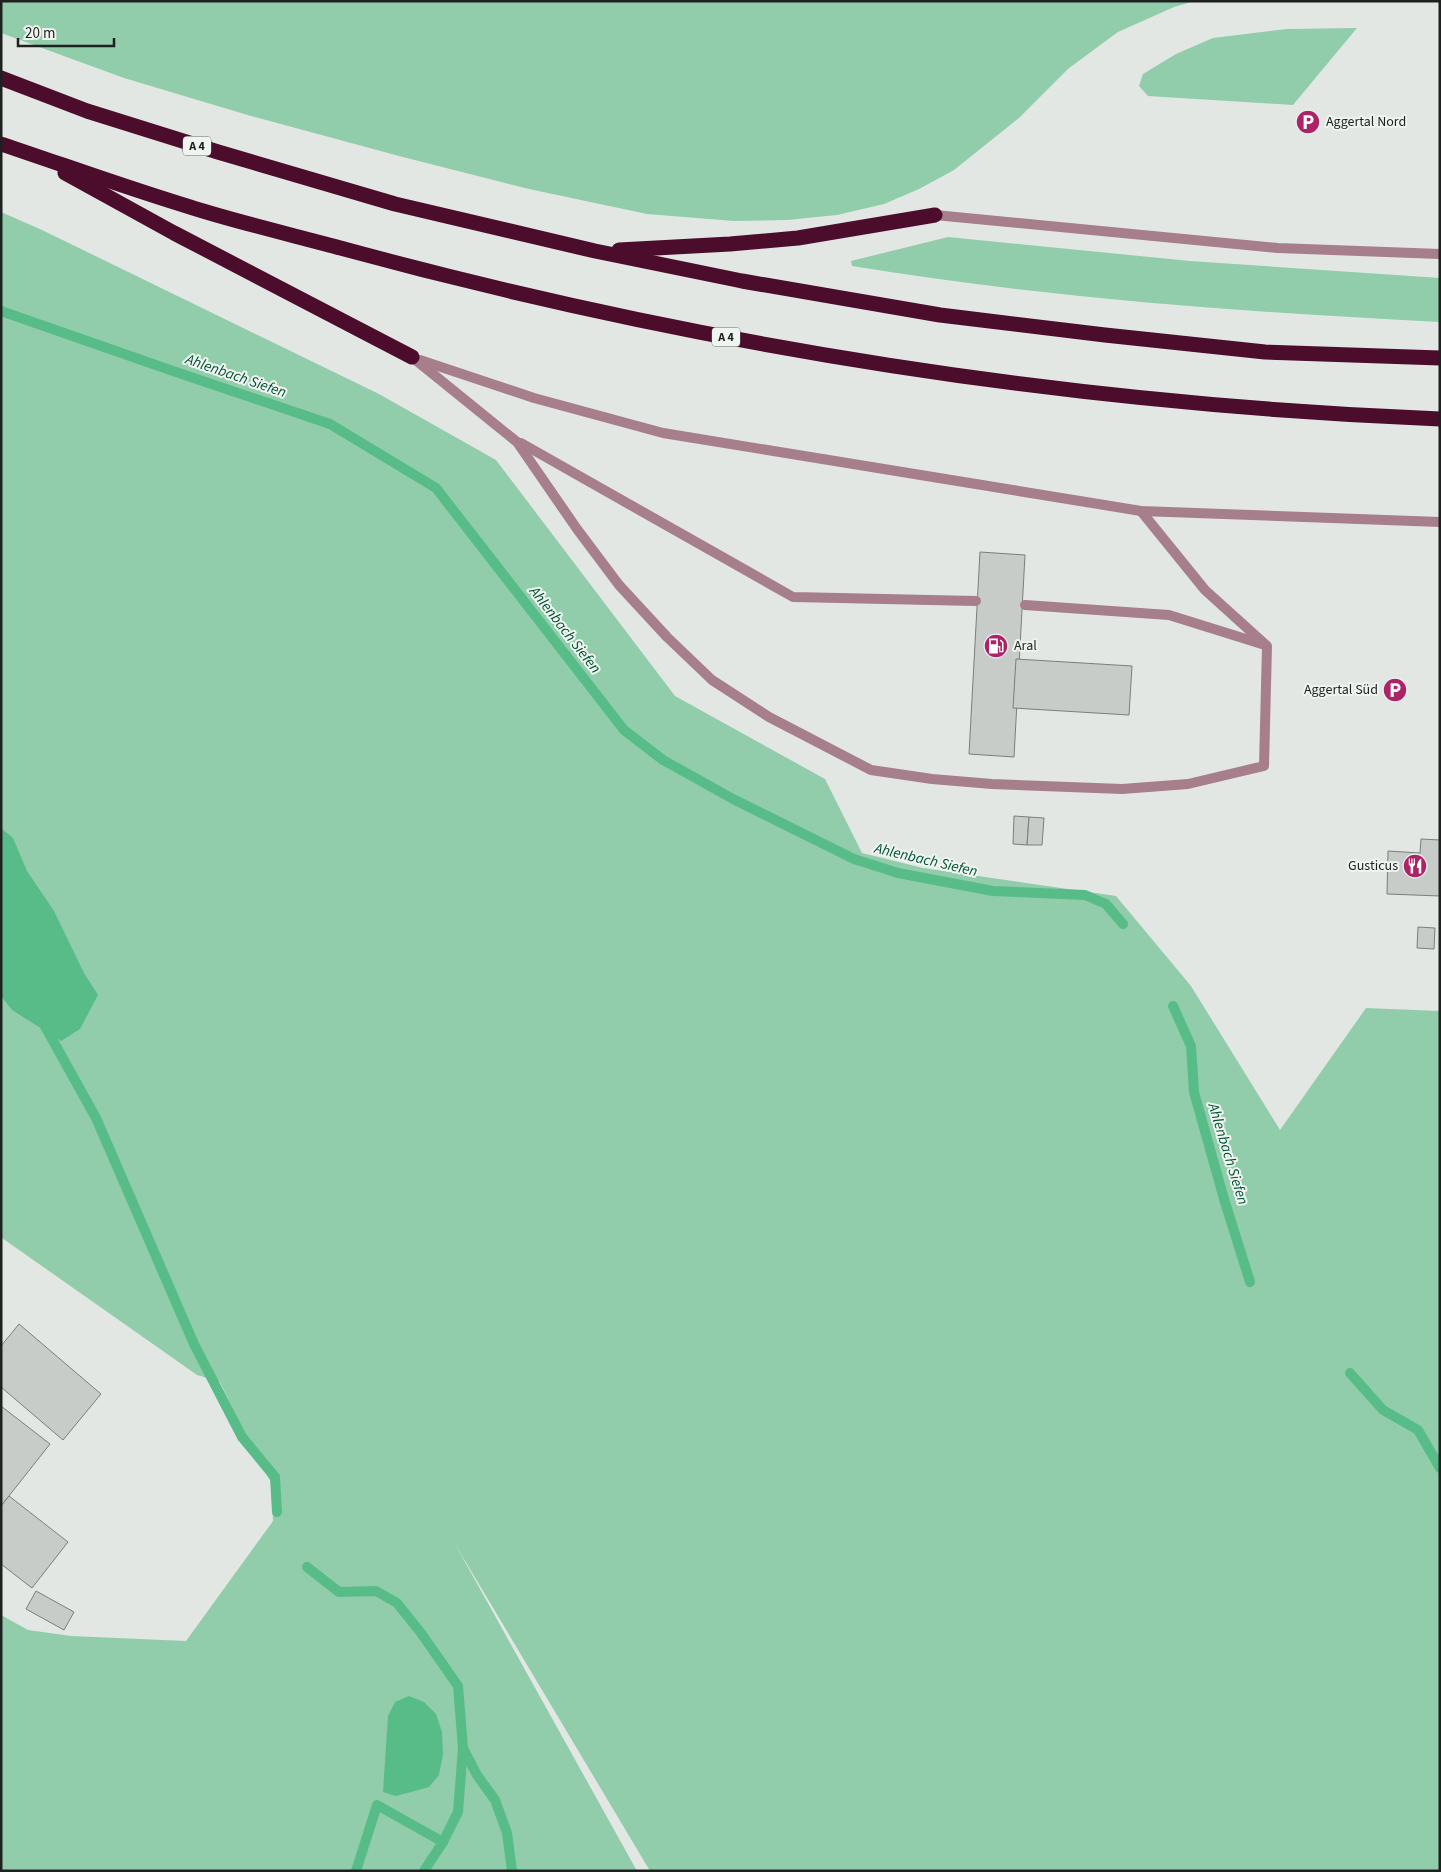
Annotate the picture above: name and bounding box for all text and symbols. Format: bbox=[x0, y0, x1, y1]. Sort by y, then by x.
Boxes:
scale bar bbox=[18, 15, 114, 47]
text: 20 m bbox=[25, 23, 55, 44]
parking icon: Aggertal Nord bbox=[1295, 109, 1321, 135]
place label: Aggertal Nord bbox=[1326, 112, 1406, 132]
road number: A 4 bbox=[183, 136, 211, 156]
road number: A 4 bbox=[712, 328, 740, 347]
water label: Ahlenbach Siefen bbox=[182, 349, 289, 403]
water label: Ahlenbach Siefen bbox=[524, 581, 606, 678]
fuel station icon: Aral bbox=[983, 633, 1009, 659]
place label: Aral bbox=[1014, 636, 1037, 656]
parking icon: Aggertal Süd bbox=[1382, 677, 1408, 703]
place label: Aggertal Süd bbox=[1304, 680, 1378, 700]
water label: Ahlenbach Siefen bbox=[871, 838, 980, 882]
restaurant icon: Gusticus bbox=[1402, 853, 1428, 879]
place label: Gusticus bbox=[1348, 856, 1398, 876]
water label: Ahlenbach Siefen bbox=[1202, 1100, 1253, 1208]

